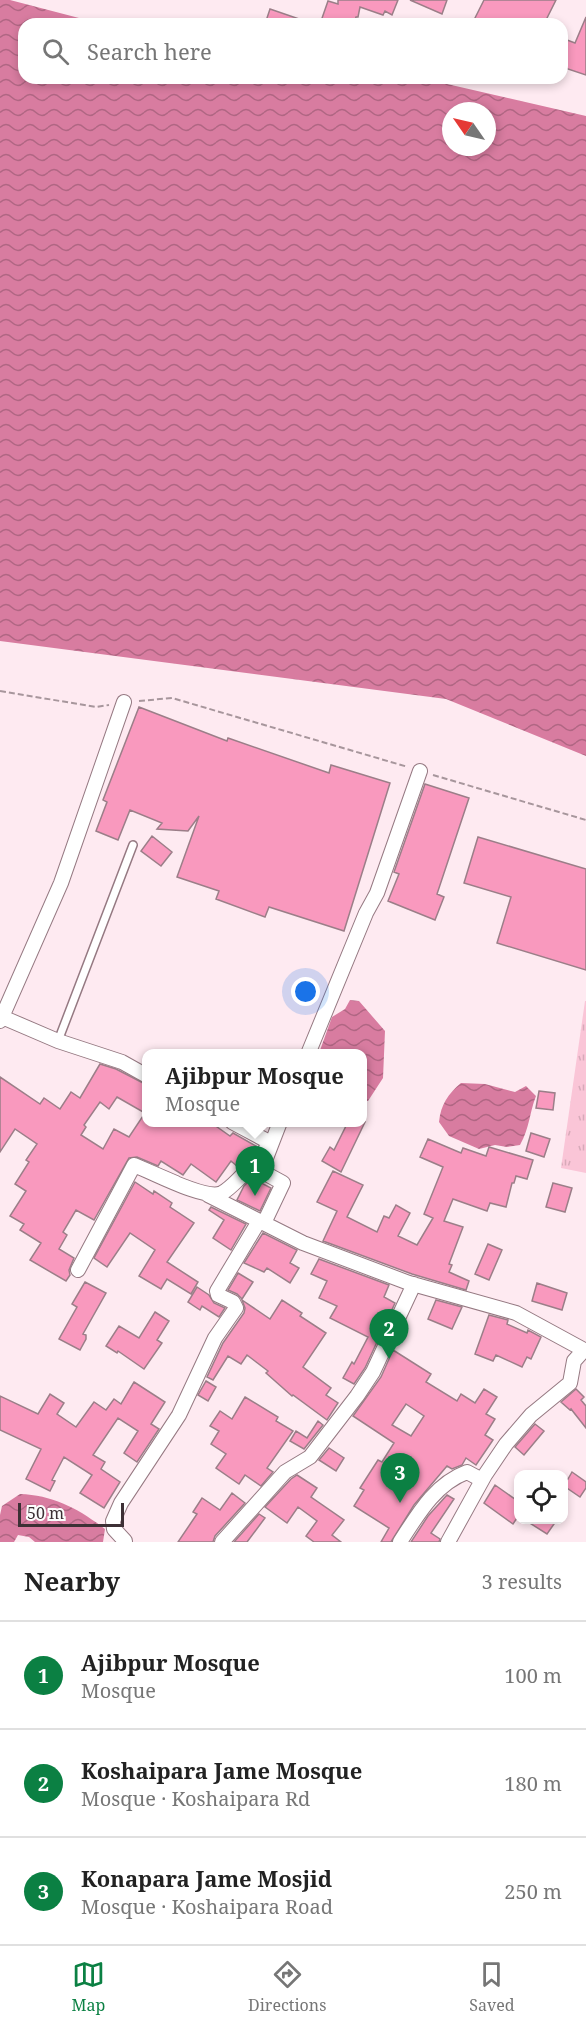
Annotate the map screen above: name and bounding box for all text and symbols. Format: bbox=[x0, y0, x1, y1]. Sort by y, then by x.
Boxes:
search box bbox=[18, 18, 568, 84]
icon: search bbox=[39, 35, 72, 68]
text: Search here bbox=[87, 36, 212, 66]
north arrow bbox=[442, 102, 496, 156]
your location bbox=[291, 977, 320, 1006]
popup bbox=[142, 1049, 367, 1127]
text: Ajibpur Mosque bbox=[165, 1060, 344, 1090]
text: Mosque bbox=[165, 1090, 240, 1117]
pin: 1 bbox=[236, 1146, 274, 1196]
pin: 2 bbox=[370, 1310, 408, 1359]
pin: 3 bbox=[380, 1454, 420, 1503]
map controls bbox=[514, 1470, 568, 1524]
button: locate bbox=[514, 1470, 568, 1524]
scale bar bbox=[18, 1500, 124, 1528]
text: 50 m bbox=[27, 1502, 64, 1524]
text: Nearby bbox=[24, 1563, 120, 1599]
text: 3 results bbox=[482, 1568, 562, 1595]
text: Ajibpur Mosque bbox=[81, 1647, 260, 1677]
text: 1 bbox=[38, 1662, 49, 1689]
text: 100 m bbox=[504, 1662, 562, 1689]
text: Mosque bbox=[81, 1677, 156, 1704]
text: Koshaipara Jame Mosque bbox=[81, 1755, 362, 1785]
text: 2 bbox=[38, 1770, 49, 1797]
text: 180 m bbox=[504, 1770, 562, 1797]
text: Mosque · Koshaipara Rd bbox=[81, 1785, 310, 1812]
text: Konapara Jame Mosjid bbox=[81, 1863, 332, 1893]
text: 3 bbox=[38, 1878, 49, 1905]
text: 250 m bbox=[504, 1878, 562, 1905]
text: Mosque · Koshaipara Road bbox=[81, 1893, 333, 1920]
tab: Map bbox=[71, 1958, 105, 2016]
tab: Directions bbox=[248, 1958, 326, 2016]
tab: Saved bbox=[469, 1958, 515, 2016]

